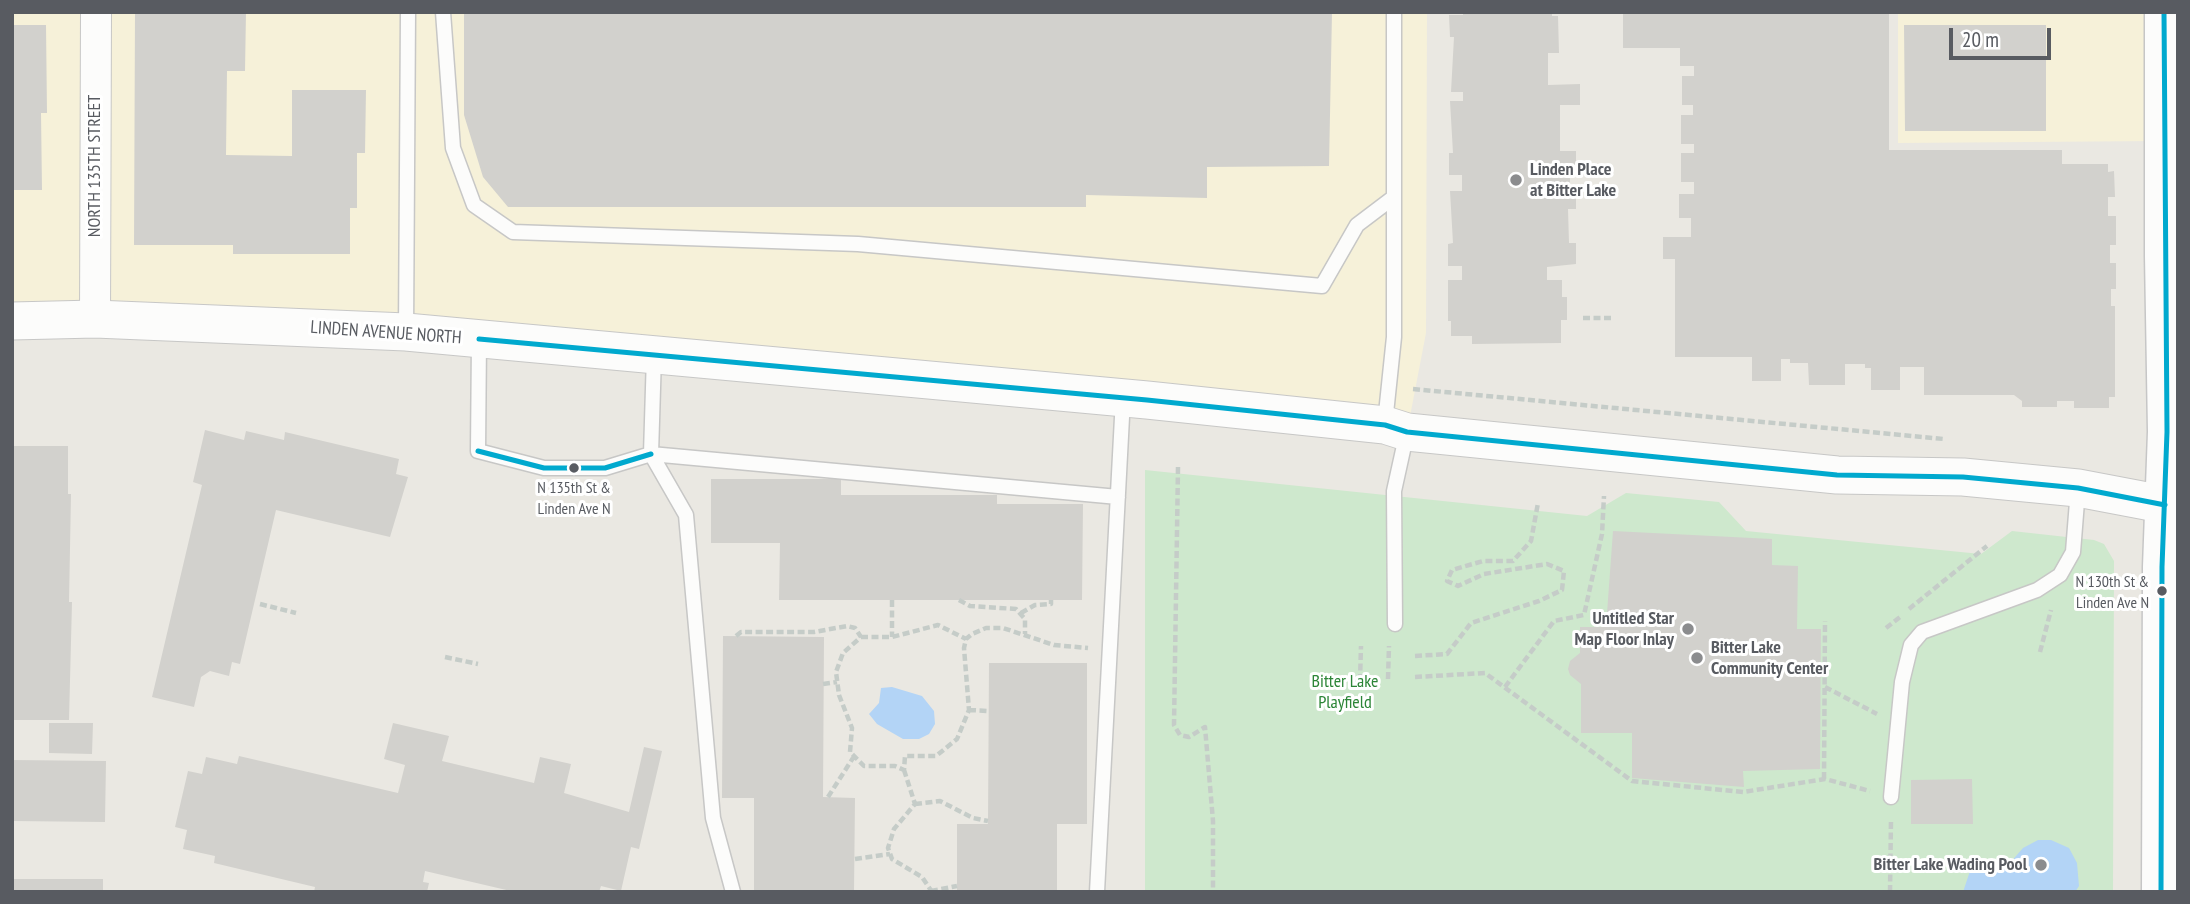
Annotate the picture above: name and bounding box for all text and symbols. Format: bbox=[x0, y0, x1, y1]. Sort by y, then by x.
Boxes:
scale bar bbox=[1952, 14, 2054, 58]
text: 20 m bbox=[1962, 26, 1999, 53]
street label: NORTH 135TH STREET bbox=[84, 95, 106, 237]
place label: Linden Place at Bitter Lake bbox=[1530, 159, 1616, 202]
marker: Linden Place at Bitter Lake bbox=[1508, 172, 1524, 188]
street label: LINDEN AVENUE NORTH bbox=[310, 317, 462, 349]
marker: N 135th St & Linden Ave N bbox=[567, 461, 581, 475]
place label: N 135th St & Linden Ave N bbox=[537, 478, 611, 516]
place label: N 130th St & Linden Ave N bbox=[2075, 572, 2149, 610]
marker: N 130th St & Linden Ave N bbox=[2155, 584, 2169, 598]
place label: Untitled Star Map Floor Inlay bbox=[1575, 608, 1674, 650]
marker: Untitled Star Map Floor Inlay bbox=[1680, 621, 1696, 637]
place label: Bitter Lake Community Center bbox=[1711, 637, 1828, 680]
marker: Bitter Lake Community Center bbox=[1689, 650, 1705, 666]
park label: Bitter Lake Playfield bbox=[1312, 671, 1378, 714]
place label: Bitter Lake Wading Pool bbox=[1874, 854, 2027, 876]
marker: Bitter Lake Wading Pool bbox=[2033, 857, 2049, 873]

